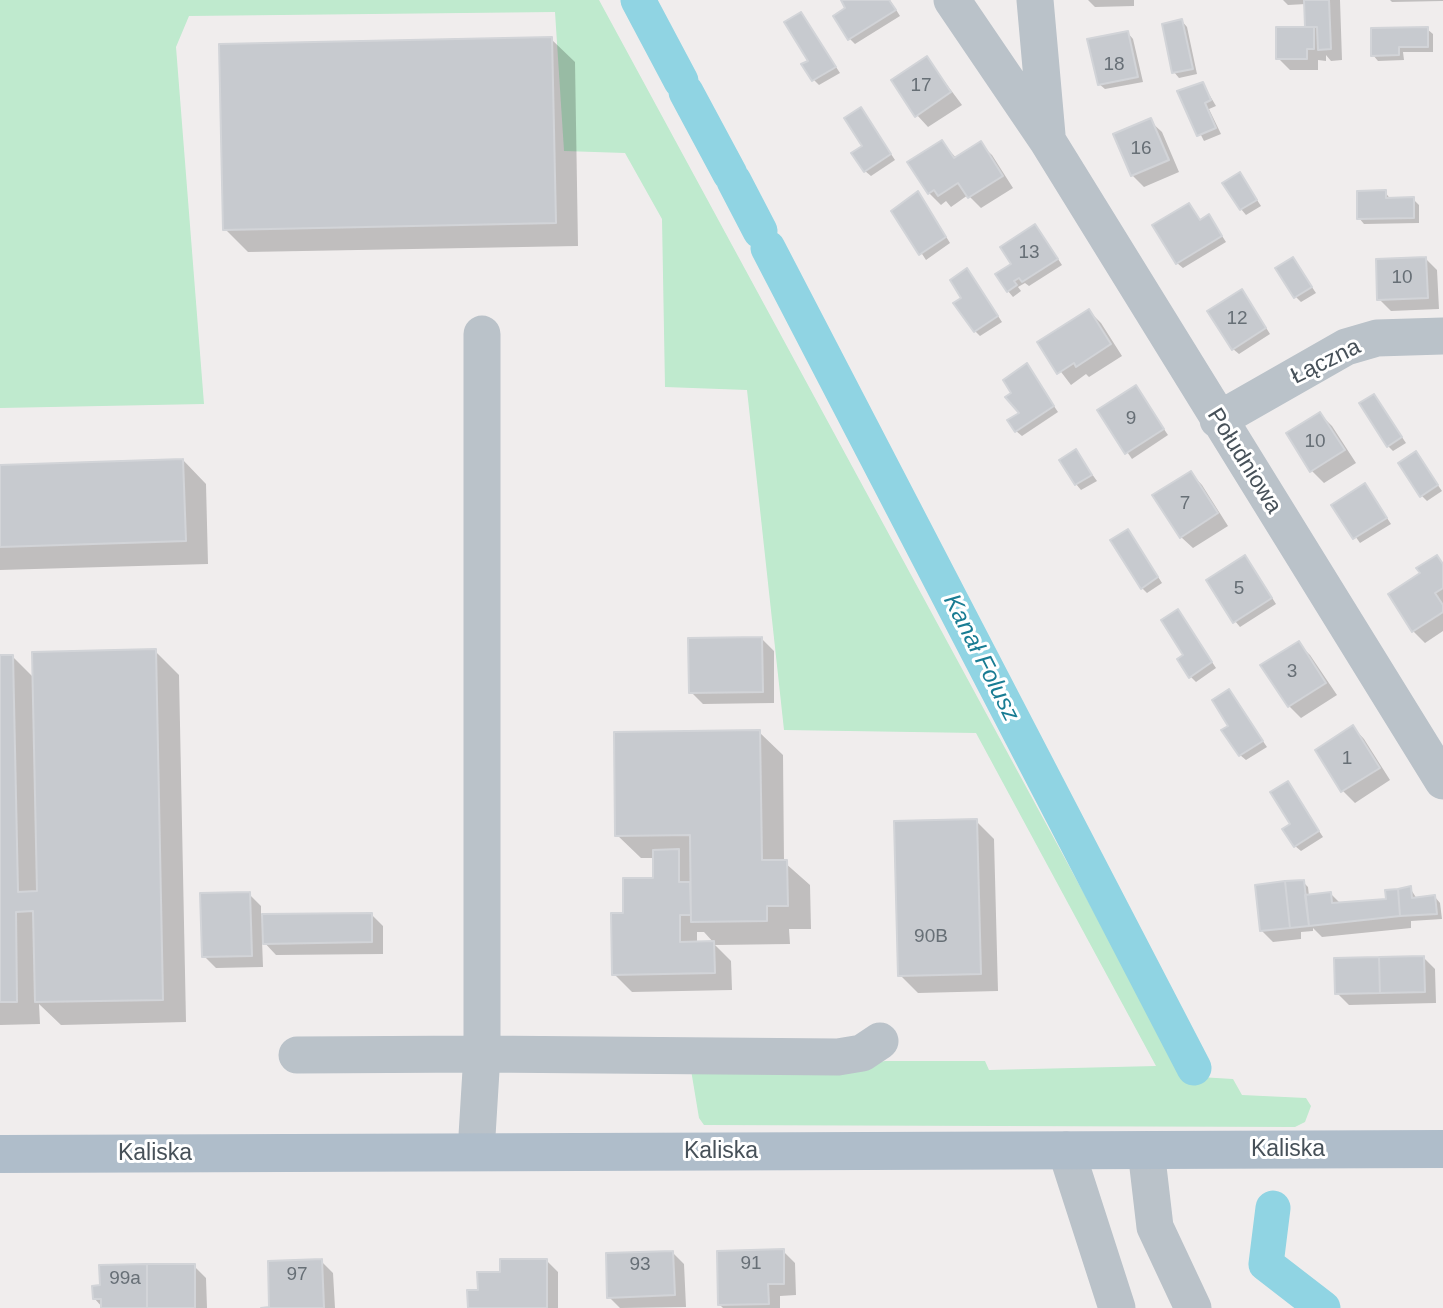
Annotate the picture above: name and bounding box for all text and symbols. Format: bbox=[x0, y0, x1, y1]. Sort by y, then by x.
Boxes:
house number: 18 bbox=[1103, 54, 1125, 76]
house number: 17 bbox=[910, 75, 932, 97]
house number: 16 bbox=[1130, 138, 1152, 160]
house number: 13 bbox=[1018, 242, 1040, 264]
house number: 10 bbox=[1391, 267, 1413, 289]
house number: 12 bbox=[1226, 308, 1248, 330]
street label: Łączna bbox=[1287, 333, 1365, 391]
street label: Południowa bbox=[1201, 403, 1287, 519]
house number: 9 bbox=[1126, 408, 1136, 430]
house number: 10 bbox=[1304, 431, 1326, 453]
house number: 7 bbox=[1180, 493, 1190, 515]
house number: 5 bbox=[1234, 578, 1244, 600]
water label: Kanał Folusz bbox=[937, 590, 1025, 726]
house number: 3 bbox=[1287, 661, 1297, 683]
house number: 1 bbox=[1342, 748, 1352, 770]
house number: 90B bbox=[914, 926, 948, 948]
street label: Kaliska bbox=[1251, 1136, 1325, 1164]
street label: Kaliska bbox=[684, 1138, 758, 1166]
street label: Kaliska bbox=[118, 1140, 192, 1168]
house number: 91 bbox=[740, 1253, 762, 1275]
house number: 93 bbox=[629, 1254, 651, 1276]
house number: 97 bbox=[286, 1264, 308, 1286]
house number: 99a bbox=[109, 1268, 141, 1290]

